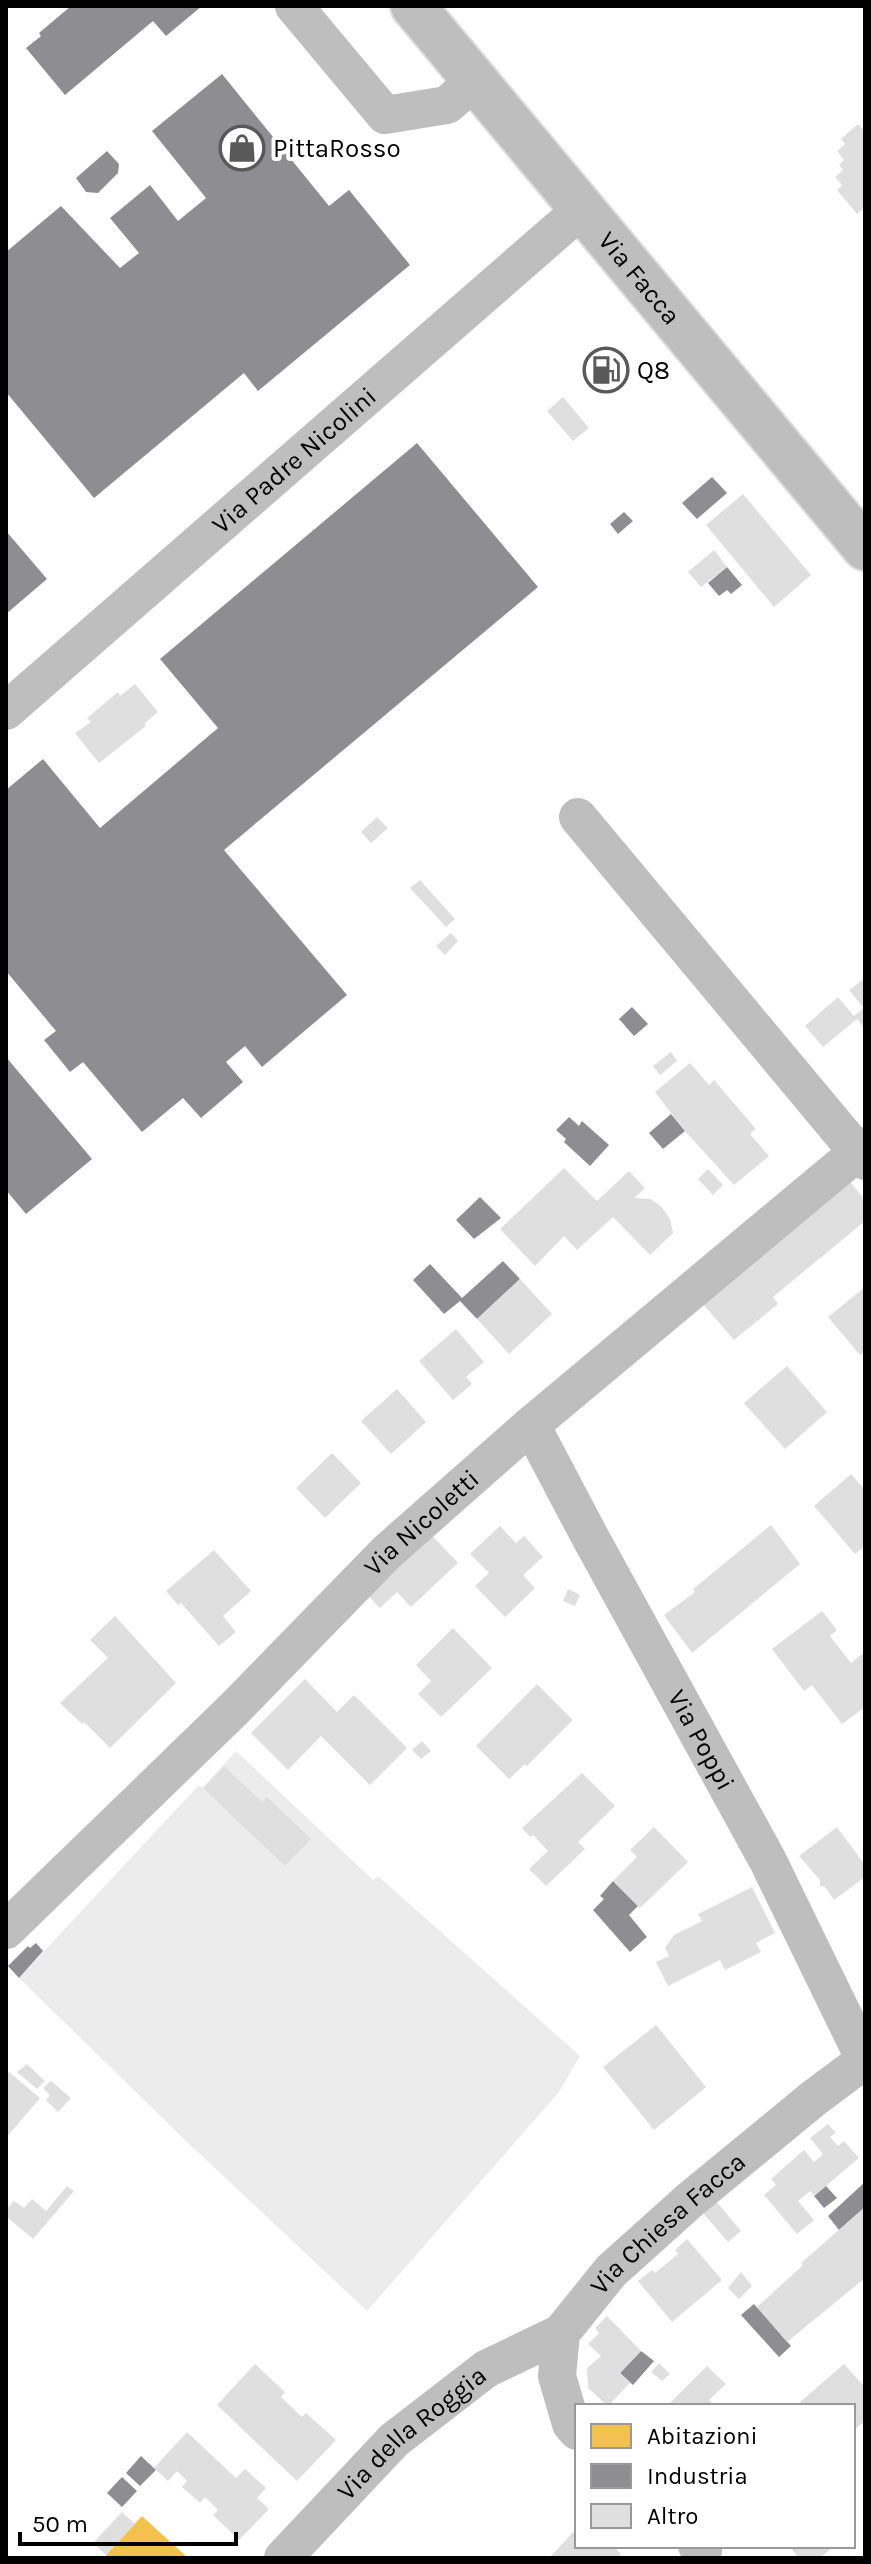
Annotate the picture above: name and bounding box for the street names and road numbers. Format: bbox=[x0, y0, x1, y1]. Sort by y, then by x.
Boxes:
street label: Via Facca bbox=[592, 225, 687, 331]
street label: Via Padre Nicolini bbox=[206, 380, 382, 540]
street label: Via Nicoletti bbox=[357, 1463, 485, 1582]
street label: Via Poppi bbox=[661, 1684, 741, 1795]
street label: Via Chiesa Facca bbox=[583, 2146, 752, 2300]
street label: Via della Roggia bbox=[331, 2359, 492, 2506]

